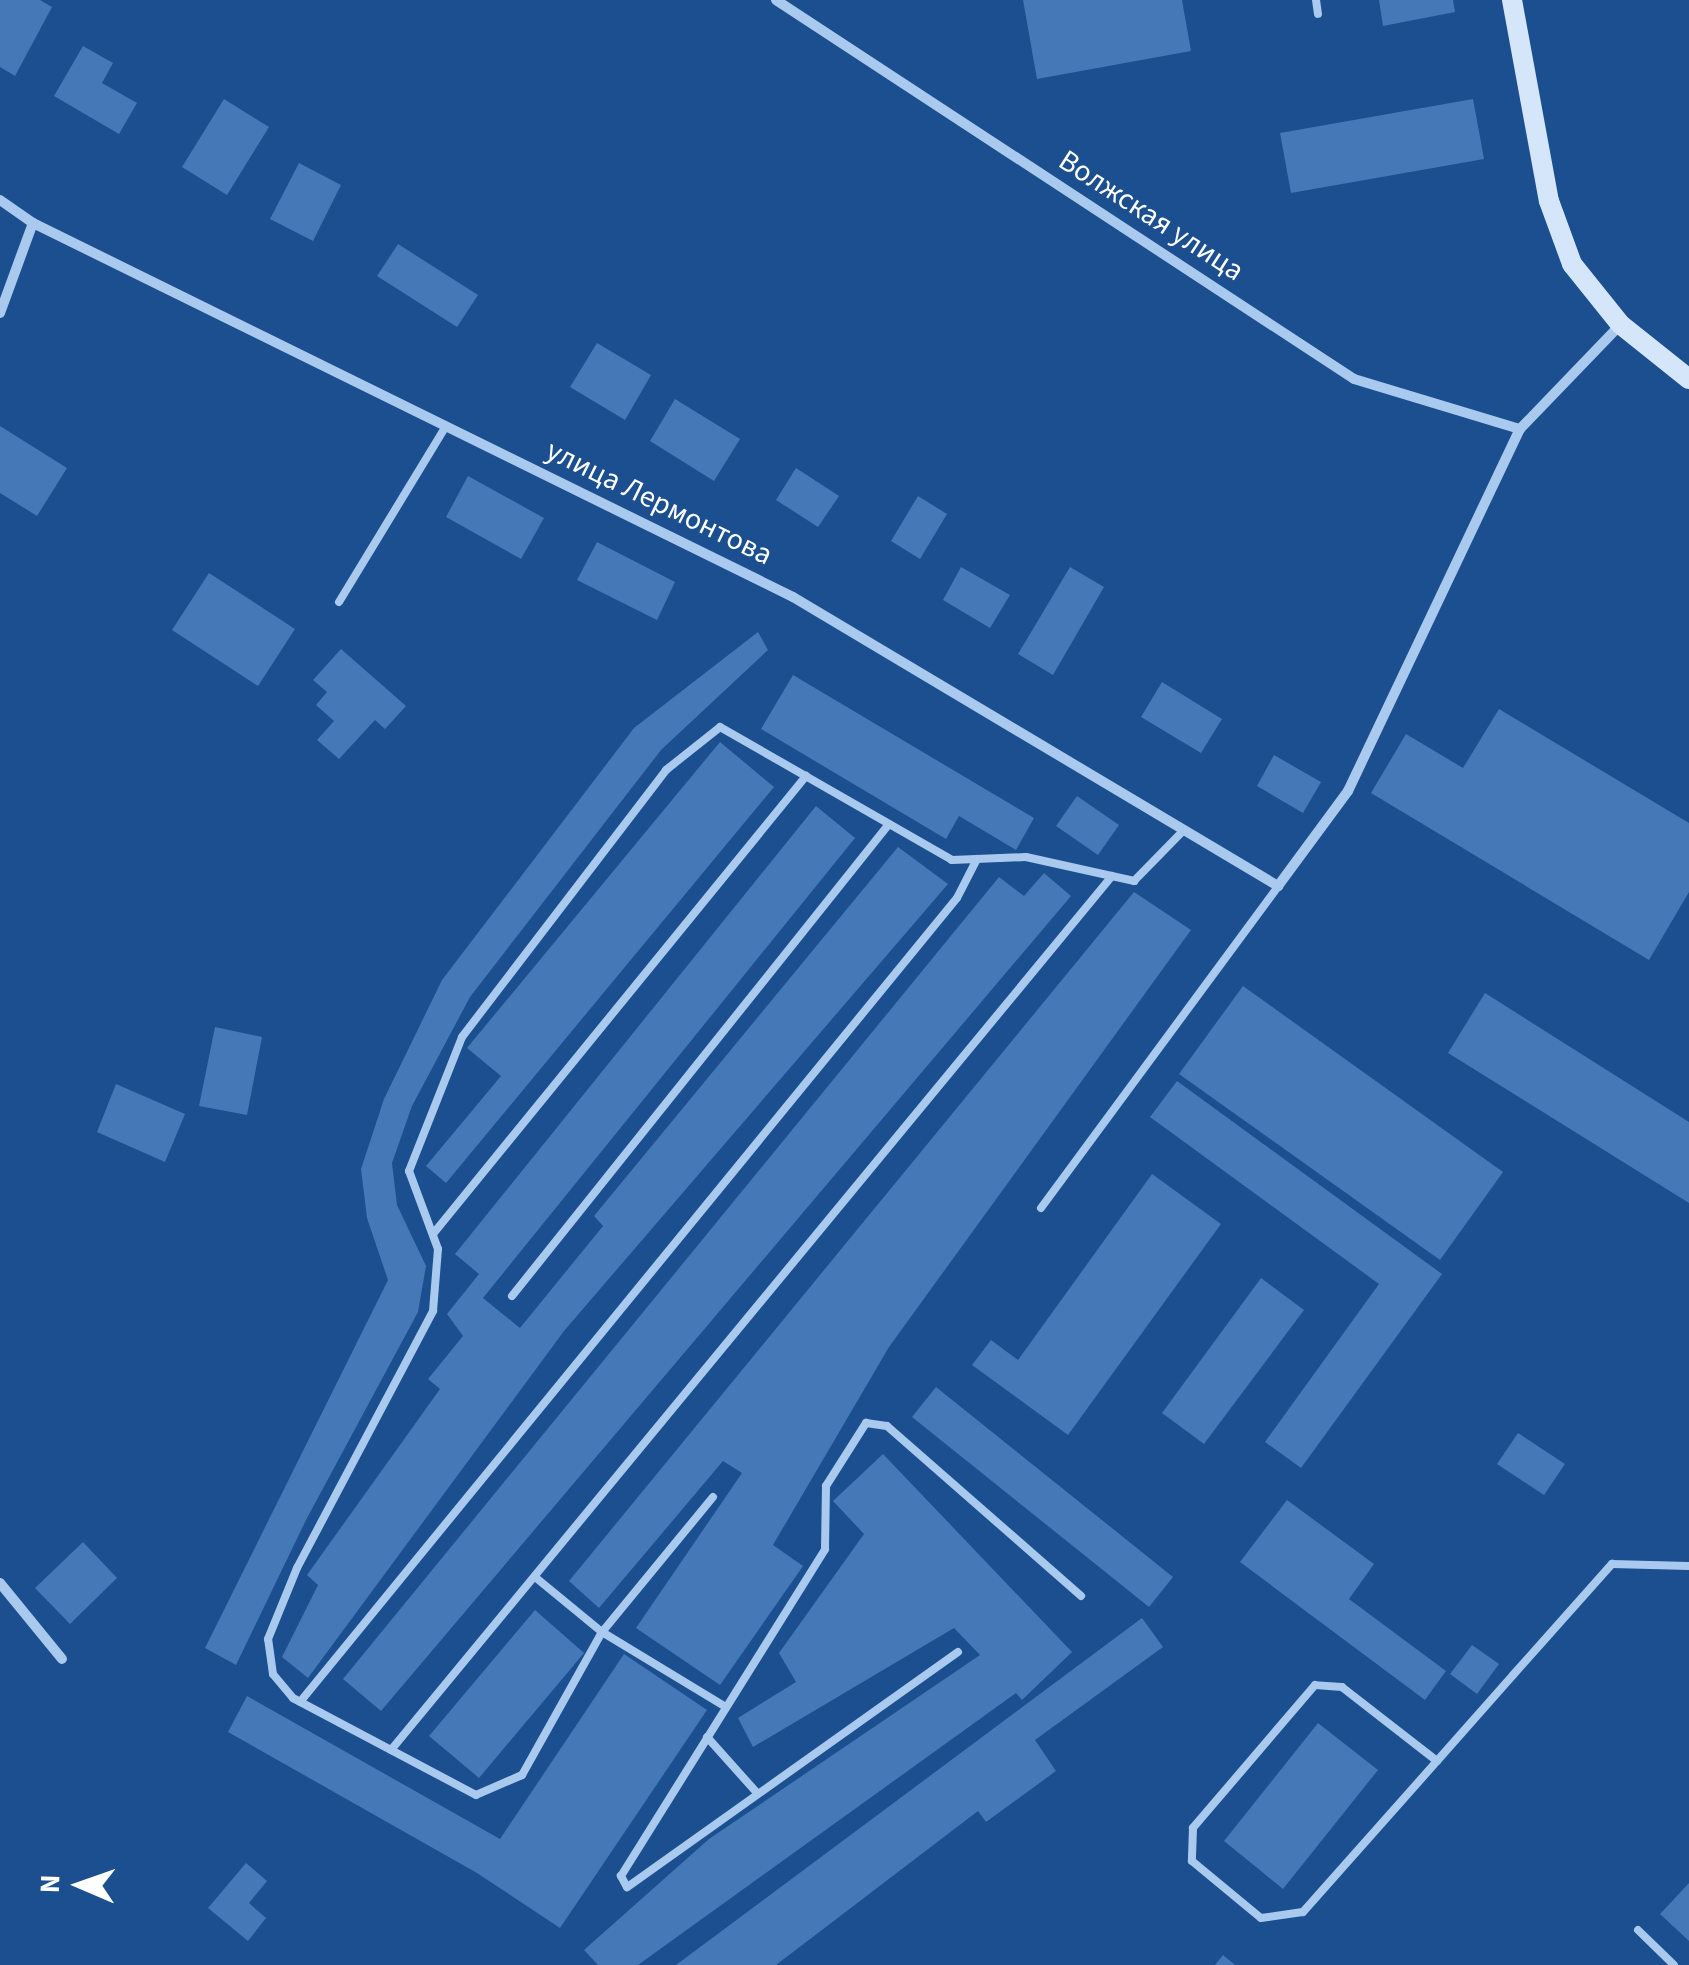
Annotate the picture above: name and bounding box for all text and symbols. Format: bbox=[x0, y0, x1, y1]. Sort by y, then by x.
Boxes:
street label: Волжская улица bbox=[1052, 143, 1250, 289]
street label: улица Лермонтова bbox=[540, 433, 778, 573]
north arrow bbox=[30, 1835, 130, 1935]
text: N bbox=[30, 1874, 70, 1894]

